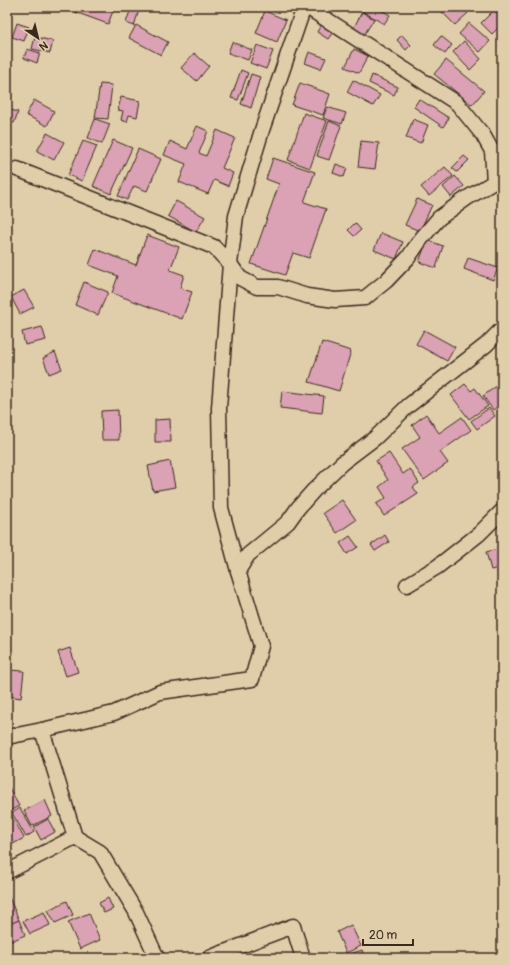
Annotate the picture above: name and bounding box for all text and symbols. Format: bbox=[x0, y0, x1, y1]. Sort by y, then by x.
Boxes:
north arrow bbox=[18, 18, 58, 58]
text: N bbox=[36, 38, 50, 54]
scale bar bbox=[363, 921, 413, 947]
text: 20 m bbox=[369, 928, 398, 943]

